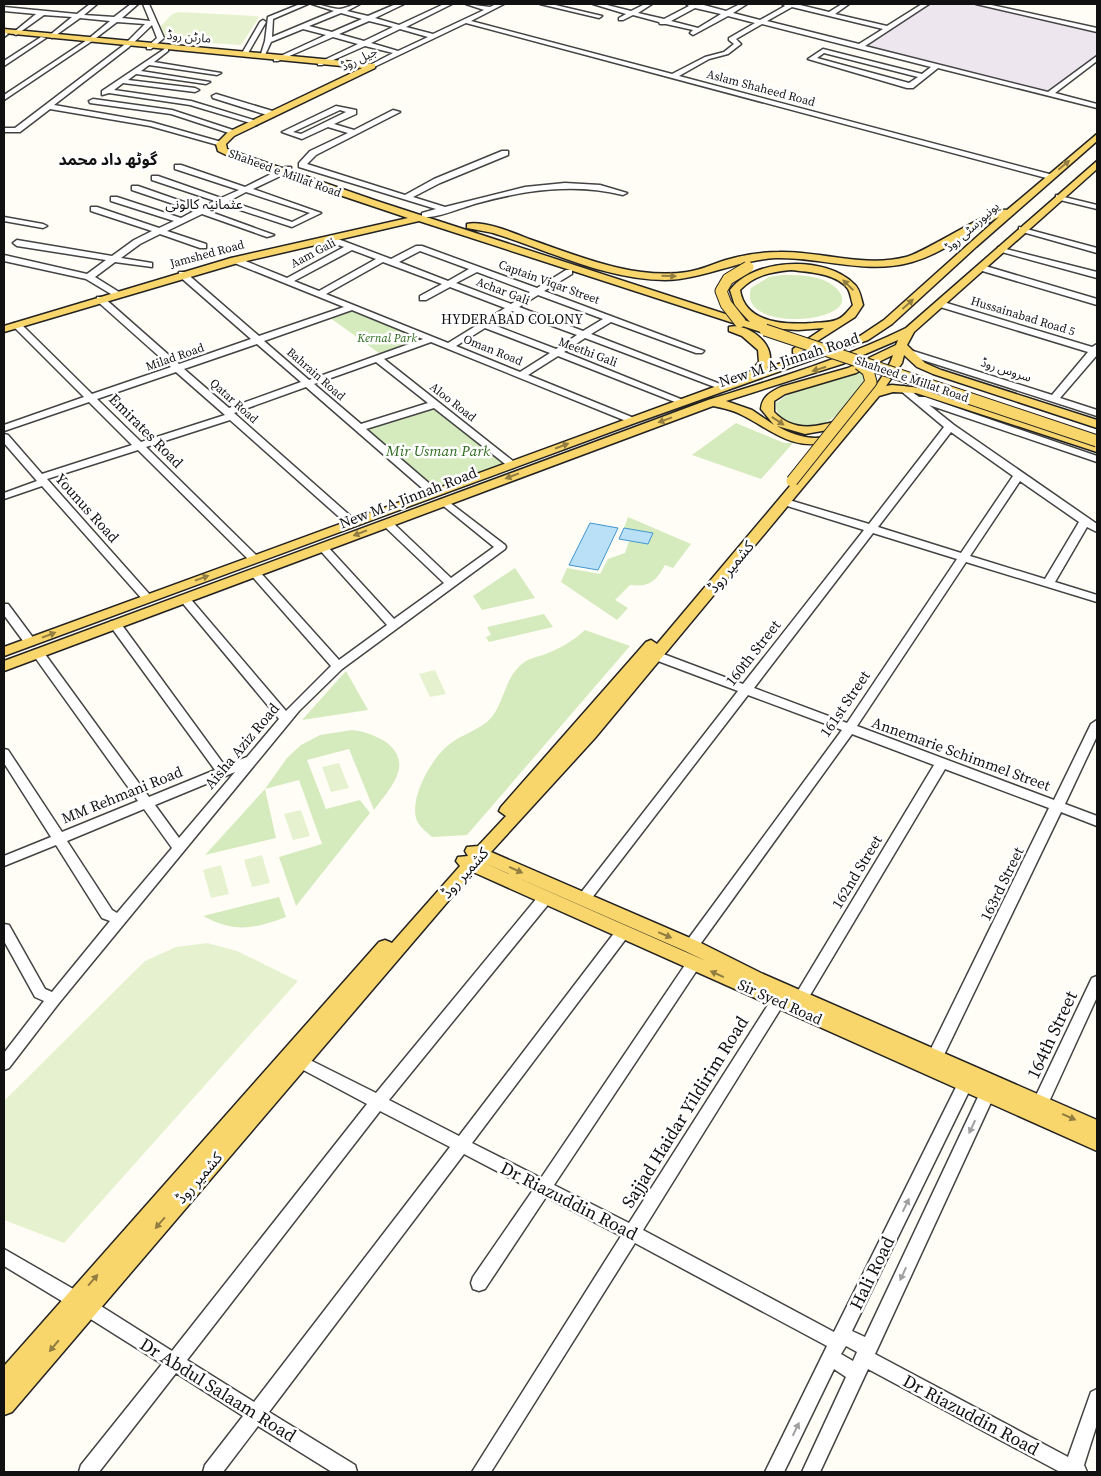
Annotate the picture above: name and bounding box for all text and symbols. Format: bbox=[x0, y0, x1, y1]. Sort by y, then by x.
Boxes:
street label: مارٹن روڈ bbox=[166, 27, 212, 47]
street label: جیل روڈ bbox=[338, 43, 380, 75]
street label: Aslam Shaheed Road bbox=[705, 66, 817, 110]
street label: Shaheed e Millat Road bbox=[226, 145, 344, 201]
district label: گوٹھ داد محمد bbox=[58, 148, 158, 170]
one-way arrow bbox=[1058, 160, 1070, 171]
district label: عثمانیہ کالونی bbox=[165, 194, 243, 214]
street label: یونیورسٹی روڈ bbox=[942, 198, 1003, 256]
street label: Aam Gali bbox=[288, 234, 339, 272]
street label: Jamshed Road bbox=[167, 236, 246, 272]
street label: Captain Viqar Street bbox=[496, 256, 602, 308]
one-way arrow bbox=[661, 272, 677, 280]
street label: Achar Gali bbox=[474, 273, 532, 309]
one-way arrow bbox=[842, 279, 854, 291]
street label: Hussainabad Road 5 bbox=[969, 293, 1077, 339]
one-way arrow bbox=[901, 298, 913, 310]
district label: HYDERABAD COLONY bbox=[441, 309, 583, 329]
street label: New M A Jinnah Road bbox=[716, 327, 862, 392]
park label: Kernal Park bbox=[356, 330, 417, 346]
street label: Oman Road bbox=[461, 331, 525, 369]
street label: Meethi Gali bbox=[556, 333, 620, 371]
street label: Milad Road bbox=[144, 339, 207, 374]
street label: Bahrain Road bbox=[283, 344, 349, 404]
street label: Shaheed e Millat Road bbox=[853, 352, 971, 406]
street label: سروس روڈ bbox=[979, 354, 1033, 386]
one-way arrow bbox=[811, 365, 826, 373]
street label: Qatar Road bbox=[206, 375, 262, 427]
street label: Aloo Road bbox=[427, 379, 480, 425]
street label: Emirates Road bbox=[105, 389, 189, 473]
one-way arrow bbox=[657, 416, 672, 424]
one-way arrow bbox=[771, 416, 785, 426]
park label: Mir Usman Park bbox=[385, 440, 491, 461]
one-way arrow bbox=[555, 442, 570, 450]
street label: New M A Jinnah Road bbox=[336, 461, 480, 534]
street label: Younus Road bbox=[51, 468, 125, 547]
one-way arrow bbox=[505, 473, 520, 480]
one-way arrow bbox=[353, 530, 368, 537]
street label: کشمیر روڈ bbox=[703, 536, 759, 597]
one-way arrow bbox=[194, 574, 209, 581]
street label: 160th Street bbox=[720, 615, 785, 690]
one-way arrow bbox=[42, 631, 57, 639]
street label: 161st Street bbox=[815, 666, 875, 741]
street label: Aisha Aziz Road bbox=[199, 698, 284, 793]
street label: Annemarie Schimmel Street bbox=[869, 711, 1053, 796]
street label: MM Rehmani Road bbox=[58, 760, 186, 828]
street label: 162nd Street bbox=[826, 831, 887, 912]
street label: کشمیر روڈ bbox=[436, 842, 494, 903]
street label: 163rd Street bbox=[975, 843, 1028, 924]
one-way arrow bbox=[509, 866, 523, 874]
one-way arrow bbox=[658, 931, 673, 939]
one-way arrow bbox=[710, 969, 724, 977]
street label: Sir Syed Road bbox=[735, 974, 826, 1030]
street label: 164th Street bbox=[1020, 987, 1083, 1083]
street label: Sajjad Haidar Yildirim Road bbox=[615, 1011, 754, 1212]
one-way arrow bbox=[1062, 1113, 1076, 1121]
one-way arrow bbox=[968, 1120, 976, 1134]
street label: کشمیر روڈ bbox=[170, 1147, 227, 1208]
street label: Dr Riazuddin Road bbox=[496, 1155, 642, 1246]
one-way arrow bbox=[902, 1197, 910, 1212]
one-way arrow bbox=[154, 1216, 166, 1228]
street label: Hali Road bbox=[843, 1232, 900, 1314]
one-way arrow bbox=[898, 1267, 906, 1281]
one-way arrow bbox=[88, 1273, 99, 1286]
street label: Dr Abdul Salaam Road bbox=[135, 1331, 301, 1448]
one-way arrow bbox=[49, 1339, 60, 1352]
street label: Dr Riazuddin Road bbox=[899, 1368, 1044, 1461]
one-way arrow bbox=[791, 1421, 800, 1436]

